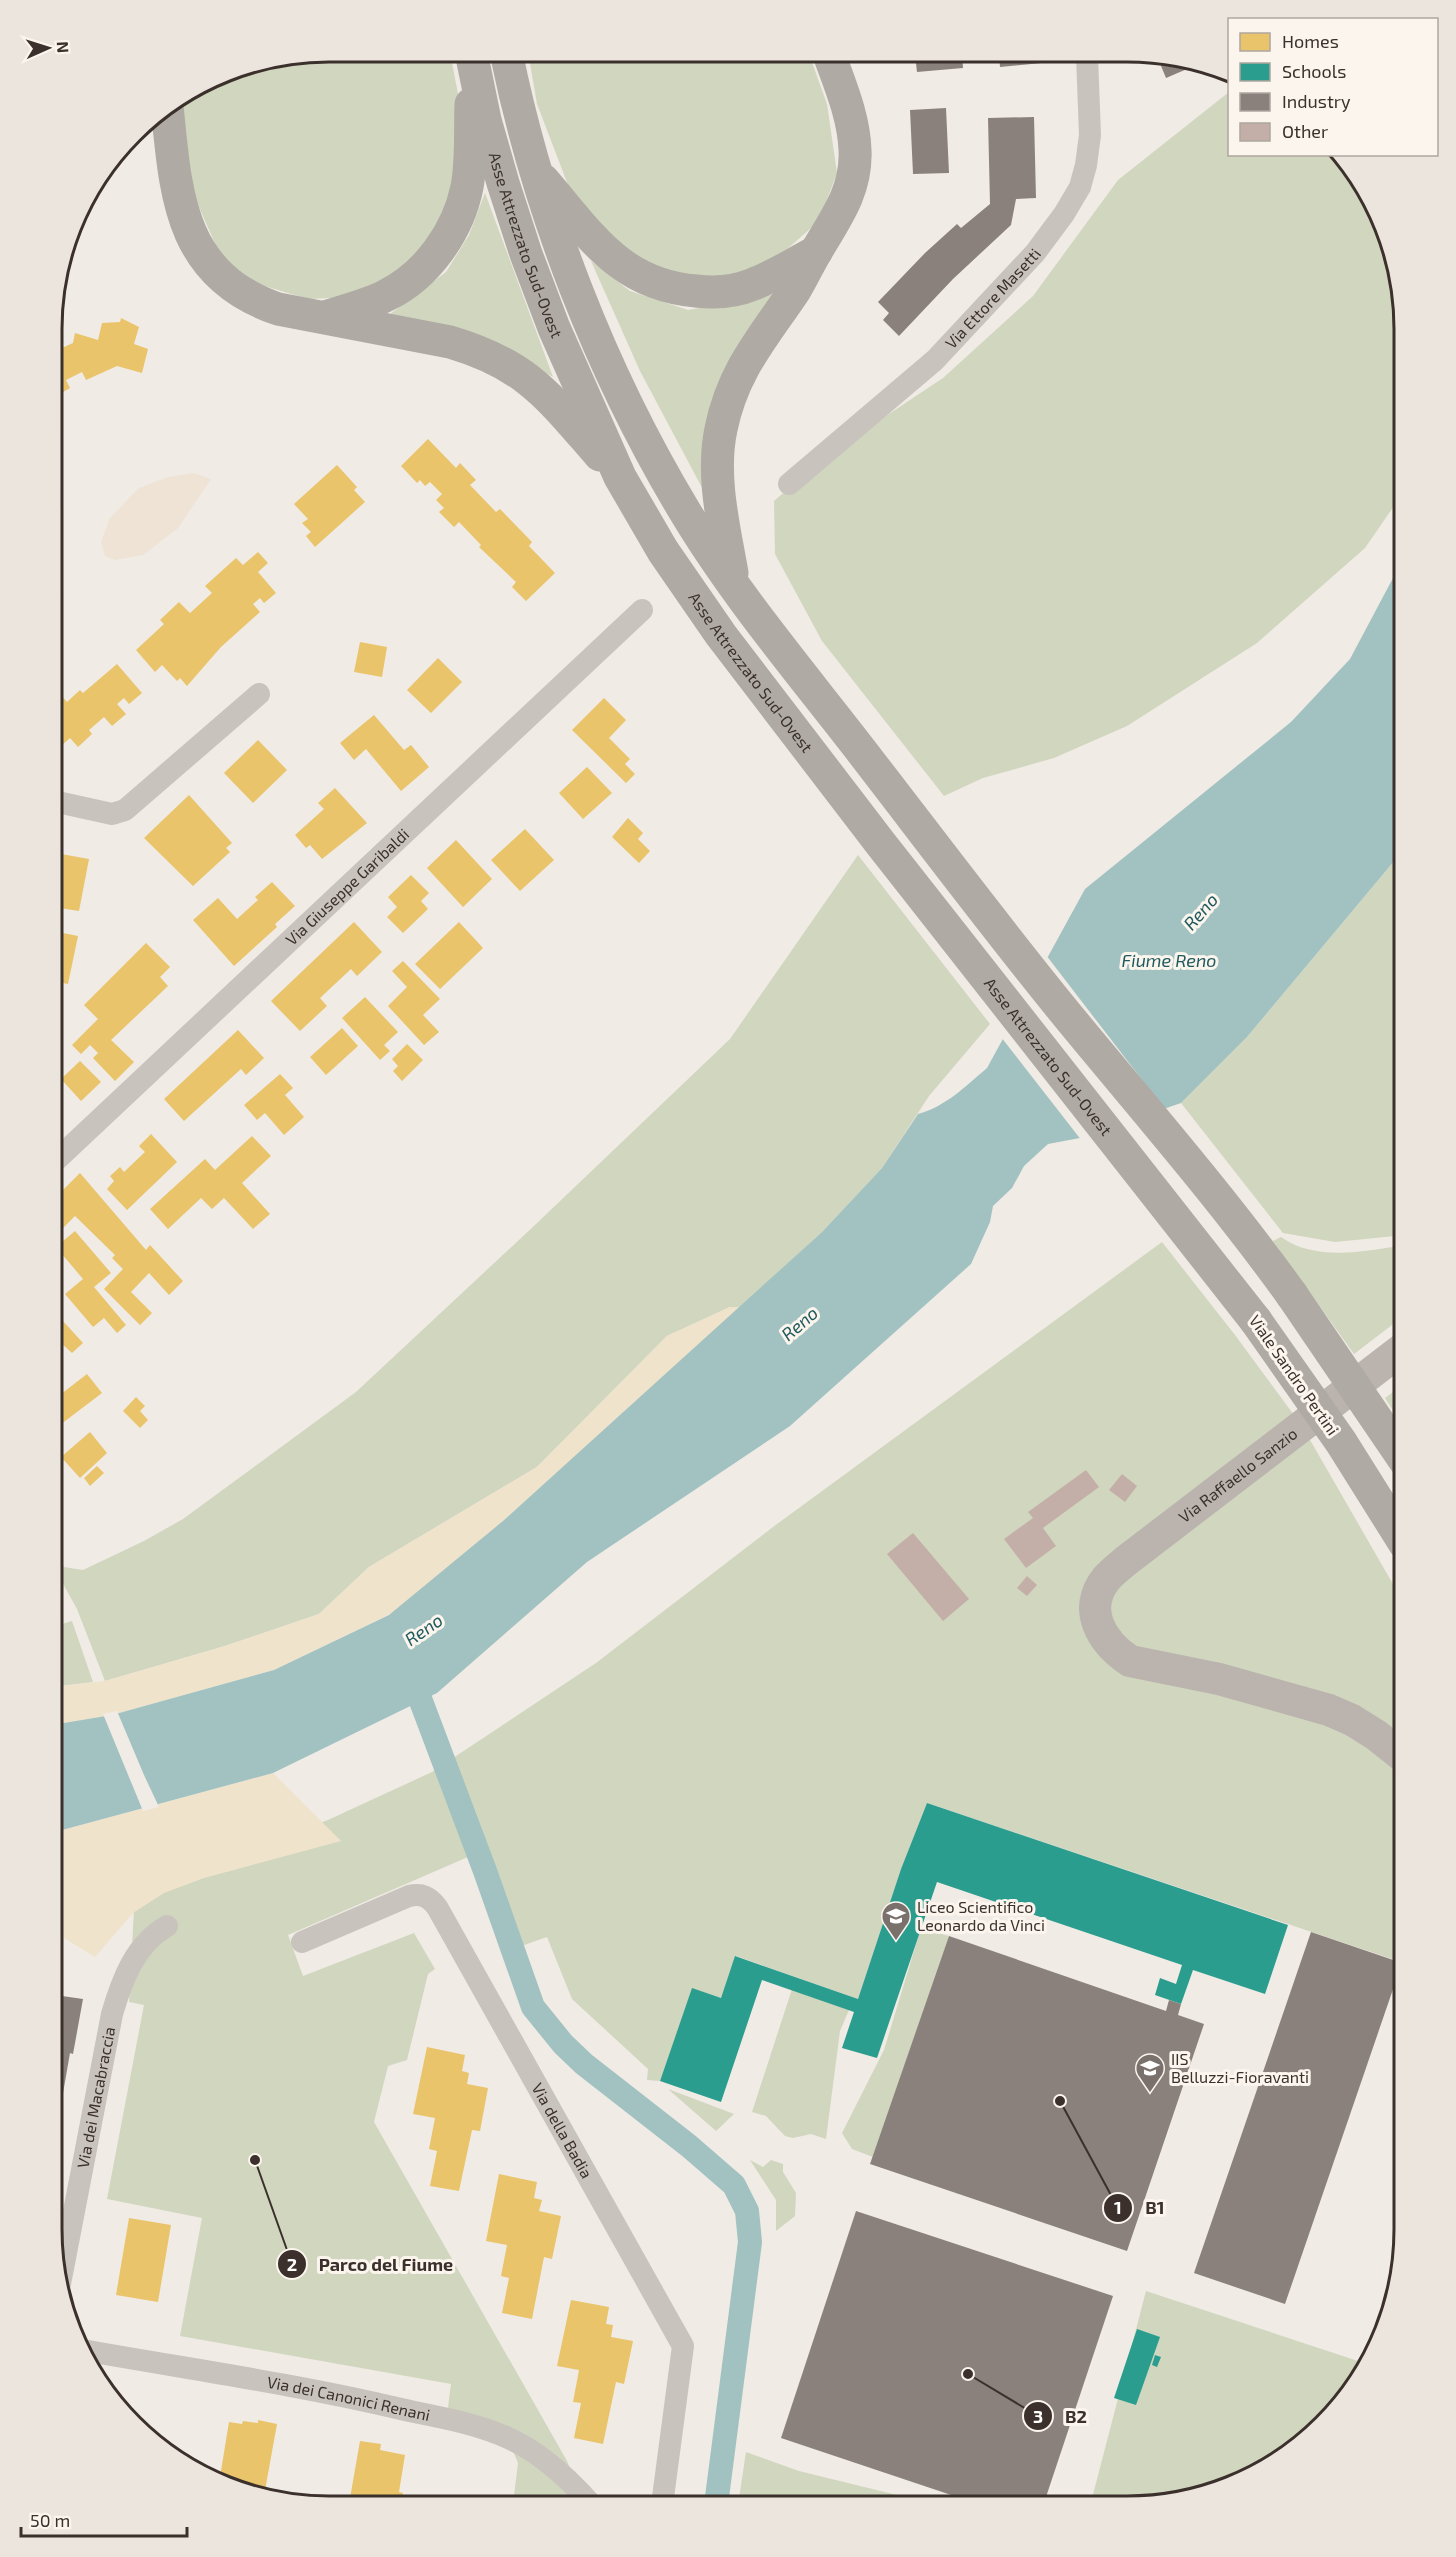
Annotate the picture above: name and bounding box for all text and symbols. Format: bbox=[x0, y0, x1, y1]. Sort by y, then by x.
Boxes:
north arrow bbox=[18, 18, 78, 78]
legend bbox=[1228, 18, 1438, 156]
text: Homes bbox=[1282, 30, 1339, 52]
text: N bbox=[54, 41, 73, 53]
text: Schools bbox=[1282, 60, 1346, 82]
text: Industry bbox=[1282, 90, 1351, 112]
text: Other bbox=[1282, 120, 1328, 142]
street label: Asse Attrezzato Sud-Ovest bbox=[486, 150, 567, 341]
street label: Via Ettore Masetti bbox=[941, 244, 1044, 352]
street label: Asse Attrezzato Sud-Ovest bbox=[685, 588, 817, 756]
street label: Via Giuseppe Garibaldi bbox=[281, 824, 412, 949]
water label: Reno bbox=[1178, 889, 1222, 934]
water label: Fiume Reno bbox=[1122, 949, 1216, 971]
street label: Asse Attrezzato Sud-Ovest bbox=[981, 974, 1116, 1139]
water label: Reno bbox=[777, 1301, 822, 1345]
street label: Viale Sandro Pertini bbox=[1246, 1311, 1343, 1438]
street label: Via Raffaello Sanzio bbox=[1175, 1423, 1301, 1526]
water label: Reno bbox=[400, 1608, 447, 1650]
place label: Liceo Scientifico Leonardo da Vinci bbox=[917, 1897, 1045, 1934]
school or university icon: Liceo Scientifico Leonardo da Vinci bbox=[880, 1900, 912, 1942]
street label: Via dei Macabraccia bbox=[73, 2025, 118, 2170]
place label: IIS Belluzzi-Fioravanti bbox=[1171, 2049, 1309, 2086]
school or university icon: IIS Belluzzi-Fioravanti bbox=[1134, 2052, 1166, 2094]
street label: Via della Badia bbox=[528, 2079, 597, 2181]
callout: B1 bbox=[1103, 2190, 1177, 2226]
text: 1 bbox=[1114, 2196, 1122, 2218]
text: B1 bbox=[1145, 2196, 1165, 2218]
callout: Parco del Fiume bbox=[277, 2246, 466, 2282]
text: 2 bbox=[287, 2253, 297, 2275]
text: Parco del Fiume bbox=[319, 2253, 453, 2275]
street label: Via dei Canonici Renani bbox=[266, 2372, 432, 2424]
callout: B2 bbox=[1023, 2398, 1099, 2434]
text: 3 bbox=[1033, 2405, 1043, 2427]
text: B2 bbox=[1065, 2405, 1087, 2427]
scale bar bbox=[21, 2500, 188, 2538]
text: 50 m bbox=[30, 2509, 70, 2531]

